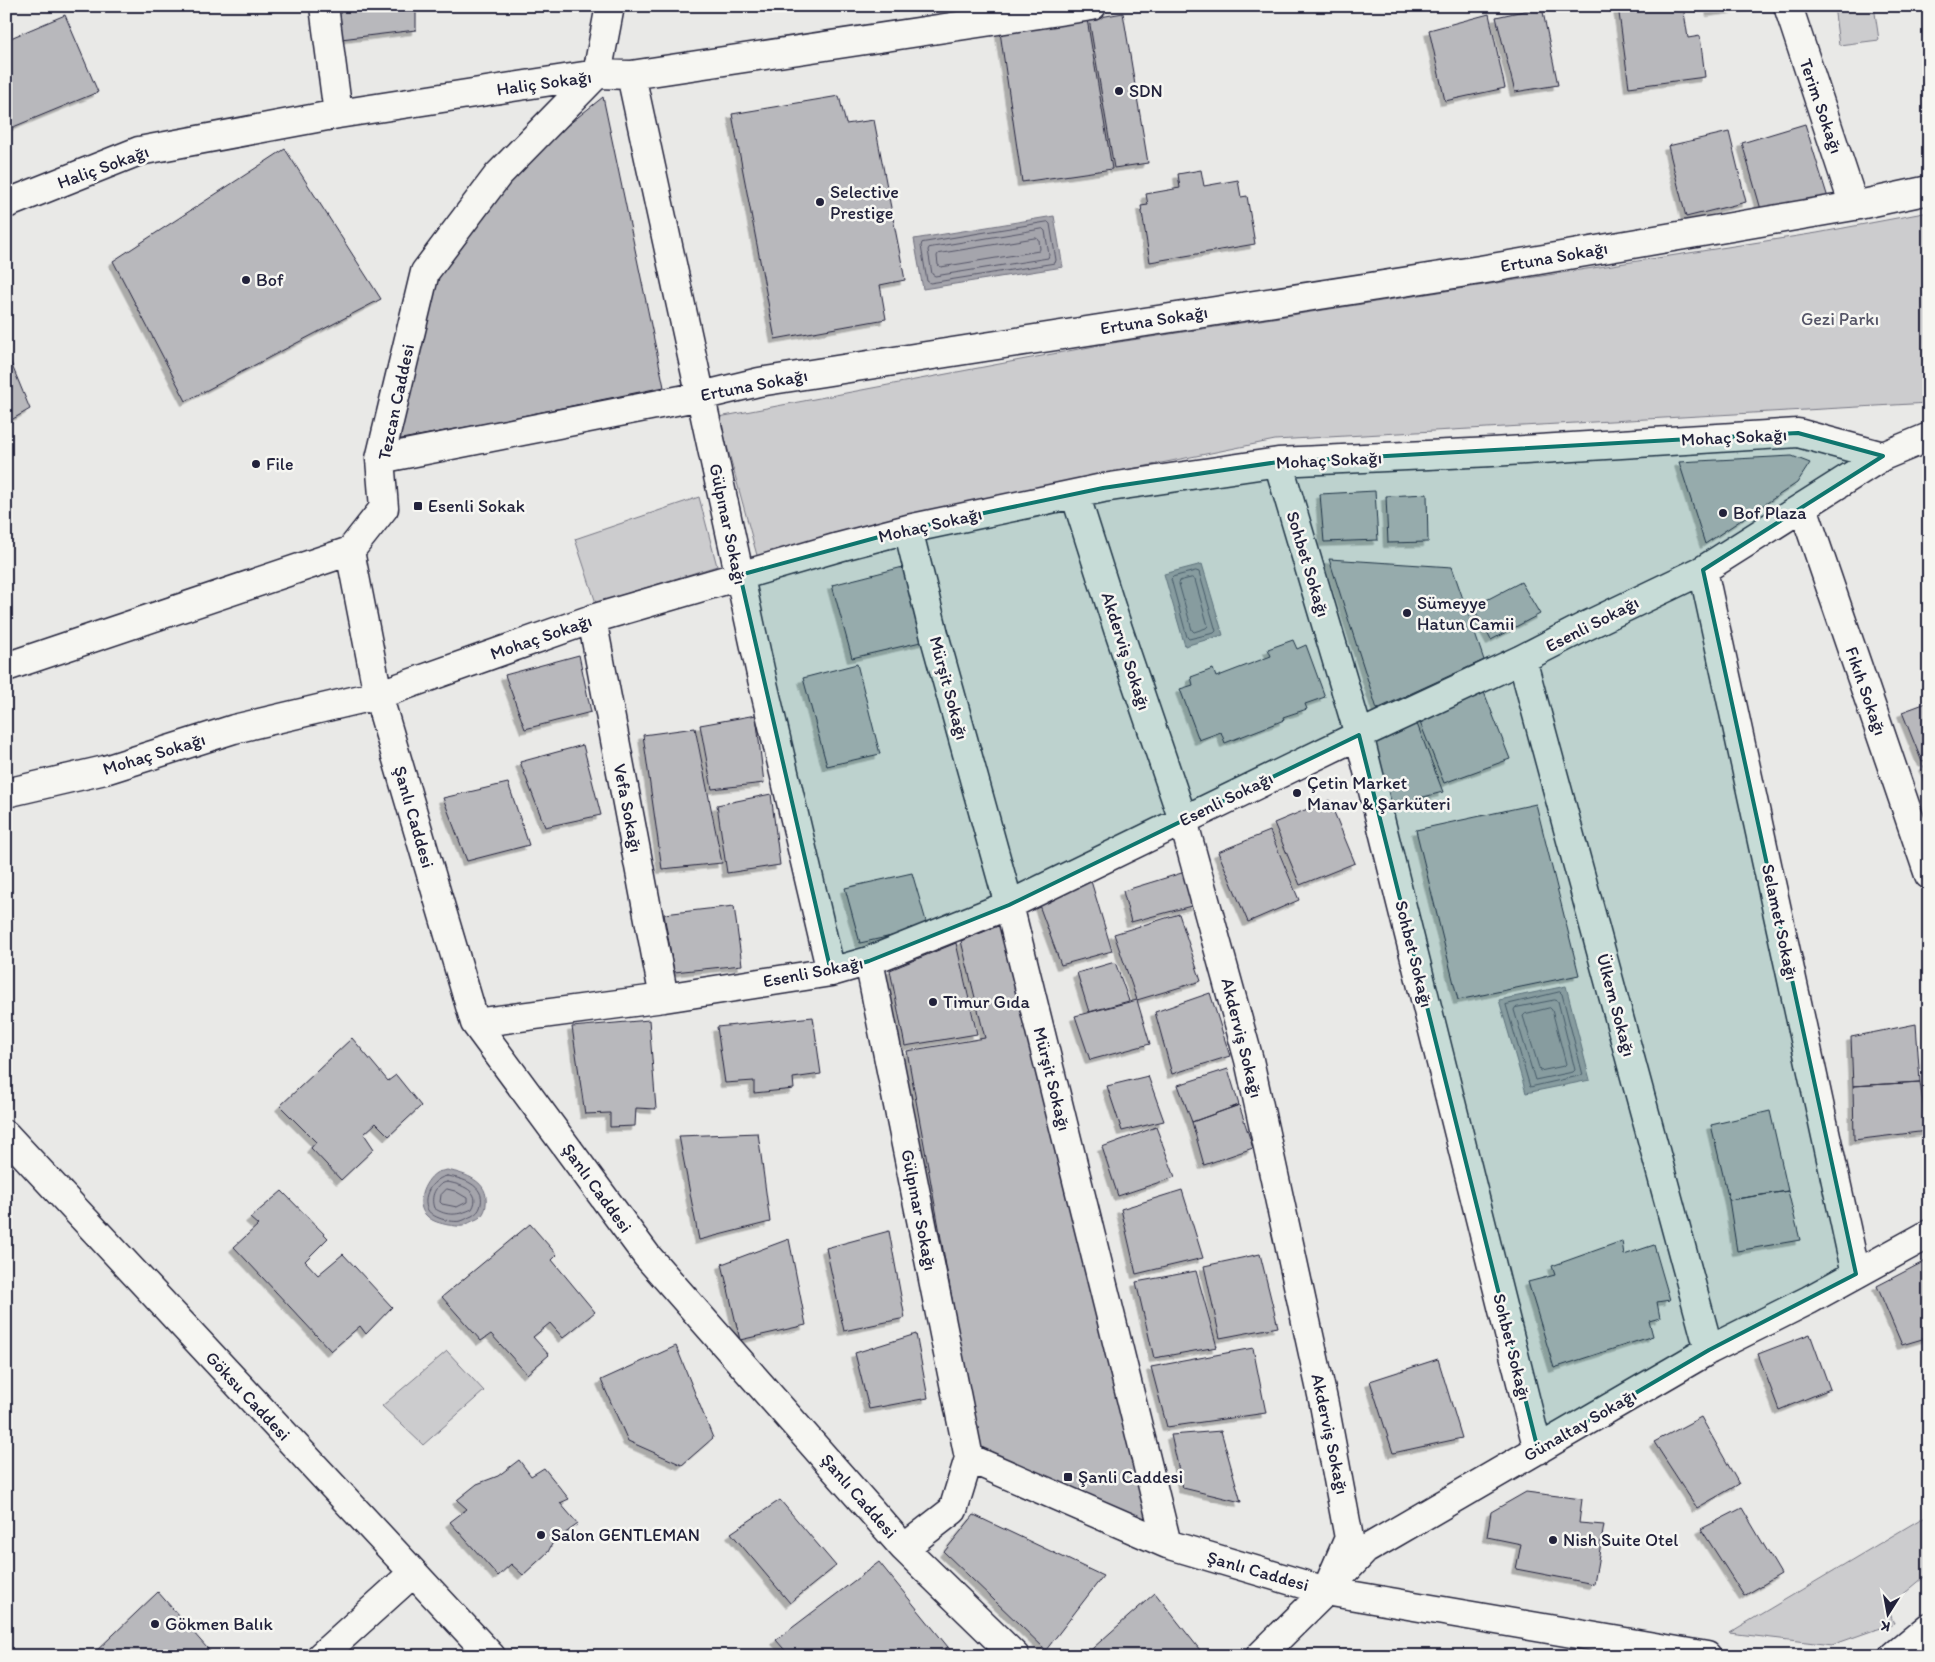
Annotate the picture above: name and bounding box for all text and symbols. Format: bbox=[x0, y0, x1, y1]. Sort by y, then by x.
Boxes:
street label: Terim Sokağı bbox=[1794, 56, 1848, 156]
street label: Haliç Sokağı bbox=[495, 65, 593, 101]
place label: SDN bbox=[1129, 80, 1163, 102]
marker: SDN bbox=[1113, 85, 1125, 97]
street label: Haliç Sokağı bbox=[54, 140, 152, 194]
place label: Selective Prestige bbox=[830, 181, 899, 224]
marker: Selective Prestige bbox=[814, 196, 826, 208]
street label: Ertuna Sokağı bbox=[1499, 237, 1609, 277]
place label: Bof bbox=[256, 269, 284, 291]
marker: Bof bbox=[240, 274, 252, 286]
street label: Ertuna Sokağı bbox=[1099, 301, 1209, 339]
park label: Gezi Parkı bbox=[1801, 308, 1879, 330]
street label: Tezcan Caddesi bbox=[373, 342, 419, 462]
street label: Ertuna Sokağı bbox=[699, 364, 809, 406]
street label: Mohaç Sokağı bbox=[1680, 423, 1788, 451]
street label: Mohaç Sokağı bbox=[1275, 446, 1383, 474]
place label: File bbox=[266, 453, 294, 475]
marker: File bbox=[250, 458, 262, 470]
street label: Gülpınar Sokağı bbox=[704, 462, 752, 586]
place label: Esenli Sokak bbox=[428, 495, 525, 517]
marker: Esenli Sokak bbox=[412, 500, 424, 512]
street label: Mohaç Sokağı bbox=[876, 502, 984, 548]
place label: Bof Plaza bbox=[1733, 502, 1807, 524]
marker: Bof Plaza bbox=[1717, 507, 1729, 519]
street label: Sohbet Sokağı bbox=[1281, 508, 1335, 620]
street label: Akderviş Sokağı bbox=[1097, 589, 1155, 713]
street label: Esenli Sokağı bbox=[1542, 591, 1642, 657]
place label: Sümeyye Hatun Camii bbox=[1417, 592, 1514, 635]
marker: Sümeyye Hatun Camii bbox=[1401, 607, 1413, 619]
street label: Mohaç Sokağı bbox=[487, 609, 595, 665]
street label: Mürşit Sokağı bbox=[925, 634, 973, 742]
street label: Fıkıh Sokağı bbox=[1841, 644, 1891, 738]
street label: Mohaç Sokağı bbox=[100, 728, 208, 780]
street label: Vefa Sokağı bbox=[609, 762, 647, 854]
street label: Şanlı Caddesi bbox=[389, 763, 439, 871]
street label: Esenli Sokağı bbox=[1175, 767, 1277, 831]
place label: Çetin Market Manav & Şarküteri bbox=[1307, 772, 1451, 815]
marker: Çetin Market Manav & Şarküteri bbox=[1291, 787, 1303, 799]
street label: Selamet Sokağı bbox=[1757, 862, 1803, 982]
street label: Sohbet Sokağı bbox=[1390, 898, 1438, 1010]
street label: Ülkem Sokağı bbox=[1592, 951, 1640, 1059]
street label: Esenli Sokağı bbox=[761, 952, 865, 992]
street label: Akderviş Sokağı bbox=[1216, 976, 1268, 1100]
place label: Timur Gıda bbox=[943, 991, 1030, 1013]
marker: Timur Gıda bbox=[927, 996, 939, 1008]
street label: Mürşit Sokağı bbox=[1028, 1025, 1076, 1133]
street label: Şanlı Caddesi bbox=[557, 1139, 637, 1237]
street label: Gülpınar Sokağı bbox=[896, 1147, 942, 1273]
street label: Sohbet Sokağı bbox=[1488, 1291, 1536, 1403]
street label: Göksu Caddesi bbox=[201, 1347, 295, 1445]
street label: Akderviş Sokağı bbox=[1306, 1372, 1354, 1496]
street label: Günaltay Sokağı bbox=[1520, 1384, 1640, 1466]
street label: Şanlı Caddesi bbox=[816, 1449, 902, 1543]
place label: Şanli Caddesi bbox=[1078, 1466, 1183, 1488]
marker: Şanli Caddesi bbox=[1062, 1471, 1074, 1483]
place label: Salon GENTLEMAN bbox=[551, 1524, 700, 1546]
marker: Salon GENTLEMAN bbox=[535, 1529, 547, 1541]
place label: Nish Suite Otel bbox=[1563, 1529, 1678, 1551]
marker: Nish Suite Otel bbox=[1547, 1534, 1559, 1546]
street label: Şanlı Caddesi bbox=[1204, 1546, 1312, 1596]
north arrow bbox=[1862, 1590, 1912, 1640]
place label: Gökmen Balık bbox=[165, 1613, 273, 1635]
text: K bbox=[1879, 1617, 1892, 1635]
marker: Gökmen Balık bbox=[149, 1618, 161, 1630]

